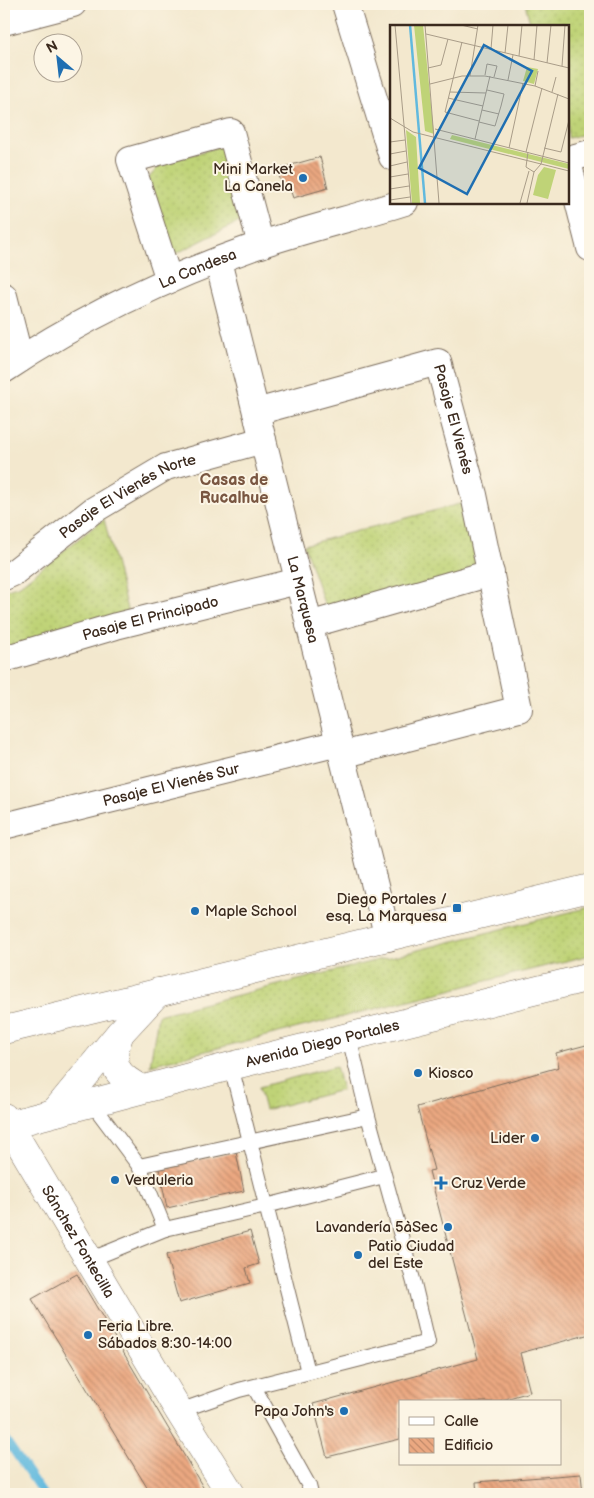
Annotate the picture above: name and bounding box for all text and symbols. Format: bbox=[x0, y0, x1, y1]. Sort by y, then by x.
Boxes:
inset map bbox=[390, 25, 569, 204]
north arrow bbox=[32, 32, 82, 82]
text: N bbox=[43, 37, 61, 57]
place label: Mini Market La Canela bbox=[213, 160, 293, 196]
marker: Mini Market La Canela bbox=[297, 172, 309, 184]
street label: La Condesa bbox=[156, 245, 239, 293]
street label: Pasaje El Vienés bbox=[429, 362, 477, 477]
street label: Pasaje El Vienés Norte bbox=[56, 450, 198, 543]
district label: Casas de Rucalhue bbox=[200, 471, 268, 508]
street label: La Marquesa bbox=[282, 554, 323, 645]
street label: Pasaje El Principado bbox=[80, 592, 220, 645]
street label: Pasaje El Vienés Sur bbox=[101, 759, 242, 811]
place label: Diego Portales / esq. La Marquesa bbox=[326, 890, 447, 926]
place label: Maple School bbox=[205, 902, 297, 921]
marker: Diego Portales / esq. La Marquesa bbox=[451, 902, 463, 914]
marker: Maple School bbox=[189, 905, 201, 917]
street label: Avenida Diego Portales bbox=[244, 1015, 402, 1072]
place label: Kiosco bbox=[428, 1064, 474, 1083]
marker: Kiosco bbox=[412, 1067, 424, 1079]
place label: Lider bbox=[490, 1129, 526, 1148]
marker: Lider bbox=[529, 1132, 541, 1144]
place label: Verduleria bbox=[125, 1171, 194, 1190]
marker: Verduleria bbox=[109, 1174, 121, 1186]
place label: Cruz Verde bbox=[451, 1174, 526, 1193]
marker: Cruz Verde bbox=[435, 1177, 447, 1189]
street label: Sánchez Fontecilla bbox=[37, 1182, 119, 1302]
place label: Lavandería 5àSec bbox=[315, 1218, 438, 1237]
marker: Lavandería 5àSec bbox=[442, 1221, 454, 1233]
place label: Patio Ciudad del Este bbox=[368, 1237, 454, 1273]
marker: Patio Ciudad del Este bbox=[352, 1249, 364, 1261]
place label: Feria Libre. Sábados 8:30-14:00 bbox=[98, 1317, 232, 1353]
marker: Feria Libre. Sábados 8:30-14:00 bbox=[82, 1329, 94, 1341]
legend bbox=[399, 1400, 562, 1466]
place label: Papa John's bbox=[254, 1402, 335, 1421]
marker: Papa John's bbox=[338, 1405, 350, 1417]
text: Calle bbox=[444, 1412, 479, 1431]
text: Edificio bbox=[444, 1436, 493, 1455]

